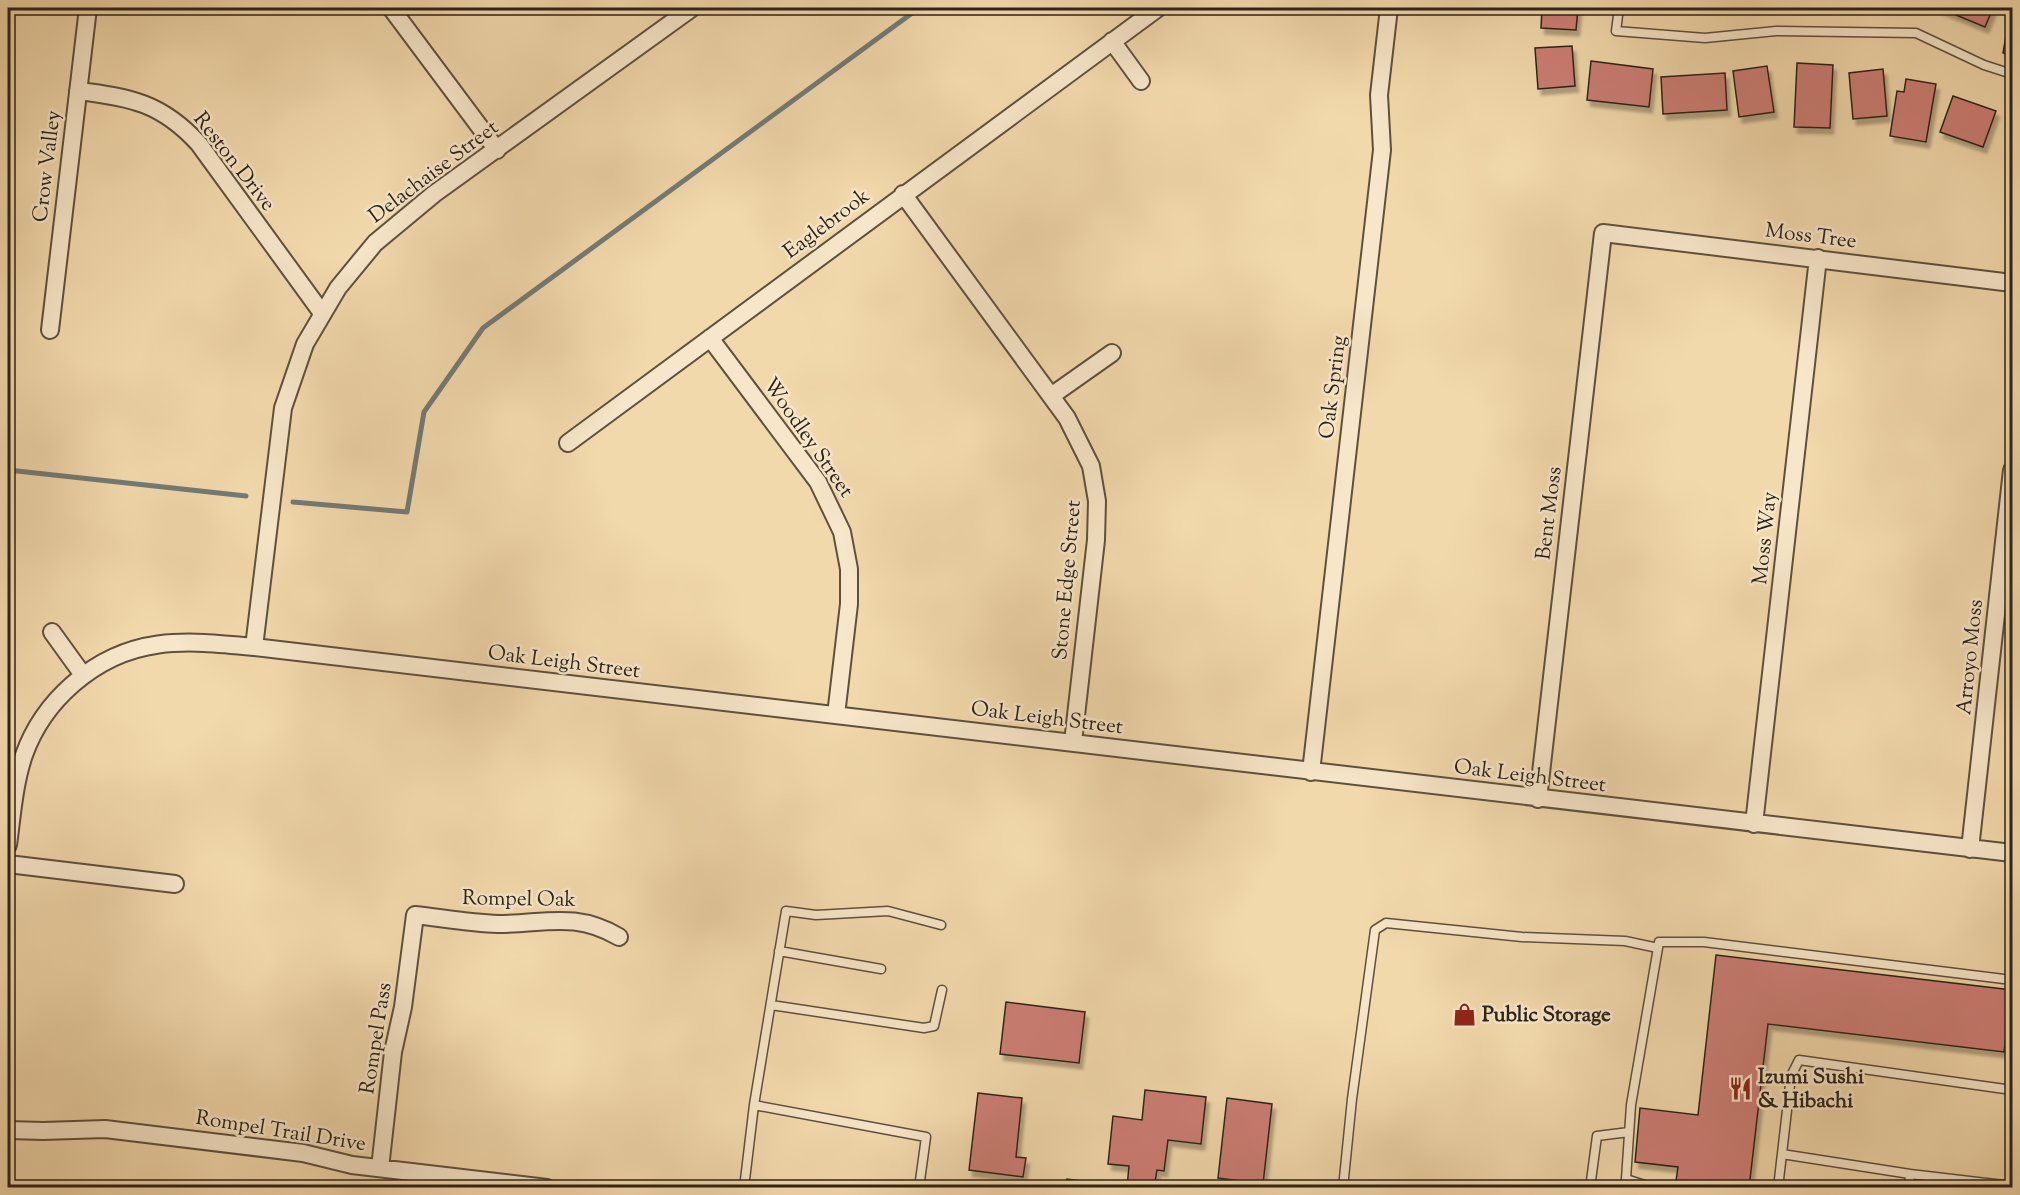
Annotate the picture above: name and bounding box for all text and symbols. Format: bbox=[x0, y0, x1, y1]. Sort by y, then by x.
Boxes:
street label: Reston Drive bbox=[185, 106, 282, 218]
street label: Crow Valley bbox=[26, 108, 70, 224]
street label: Delachaise Street bbox=[363, 114, 505, 231]
street label: Eaglebrook bbox=[778, 182, 877, 267]
street label: Moss Tree bbox=[1763, 217, 1858, 257]
street label: Oak Spring bbox=[1313, 334, 1355, 441]
street label: Woodley Street bbox=[755, 372, 860, 504]
street label: Bent Moss bbox=[1529, 465, 1571, 562]
street label: Moss Way bbox=[1746, 490, 1786, 586]
street label: Stone Edge Street bbox=[1046, 499, 1090, 661]
street label: Arroyo Moss bbox=[1950, 598, 1992, 717]
street label: Oak Leigh Street bbox=[486, 639, 642, 687]
street label: Oak Leigh Street bbox=[969, 695, 1125, 743]
street label: Oak Leigh Street bbox=[1452, 753, 1608, 801]
street label: Rompel Oak bbox=[462, 884, 577, 916]
street label: Rompel Pass bbox=[353, 980, 401, 1096]
shop icon: Public Storage bbox=[1451, 1001, 1477, 1027]
place label: Public Storage bbox=[1482, 1001, 1611, 1031]
place label: Izumi Sushi & Hibachi bbox=[1758, 1063, 1864, 1117]
restaurant icon: Izumi Sushi & Hibachi bbox=[1727, 1075, 1753, 1101]
street label: Rompel Trail Drive bbox=[193, 1104, 368, 1160]

